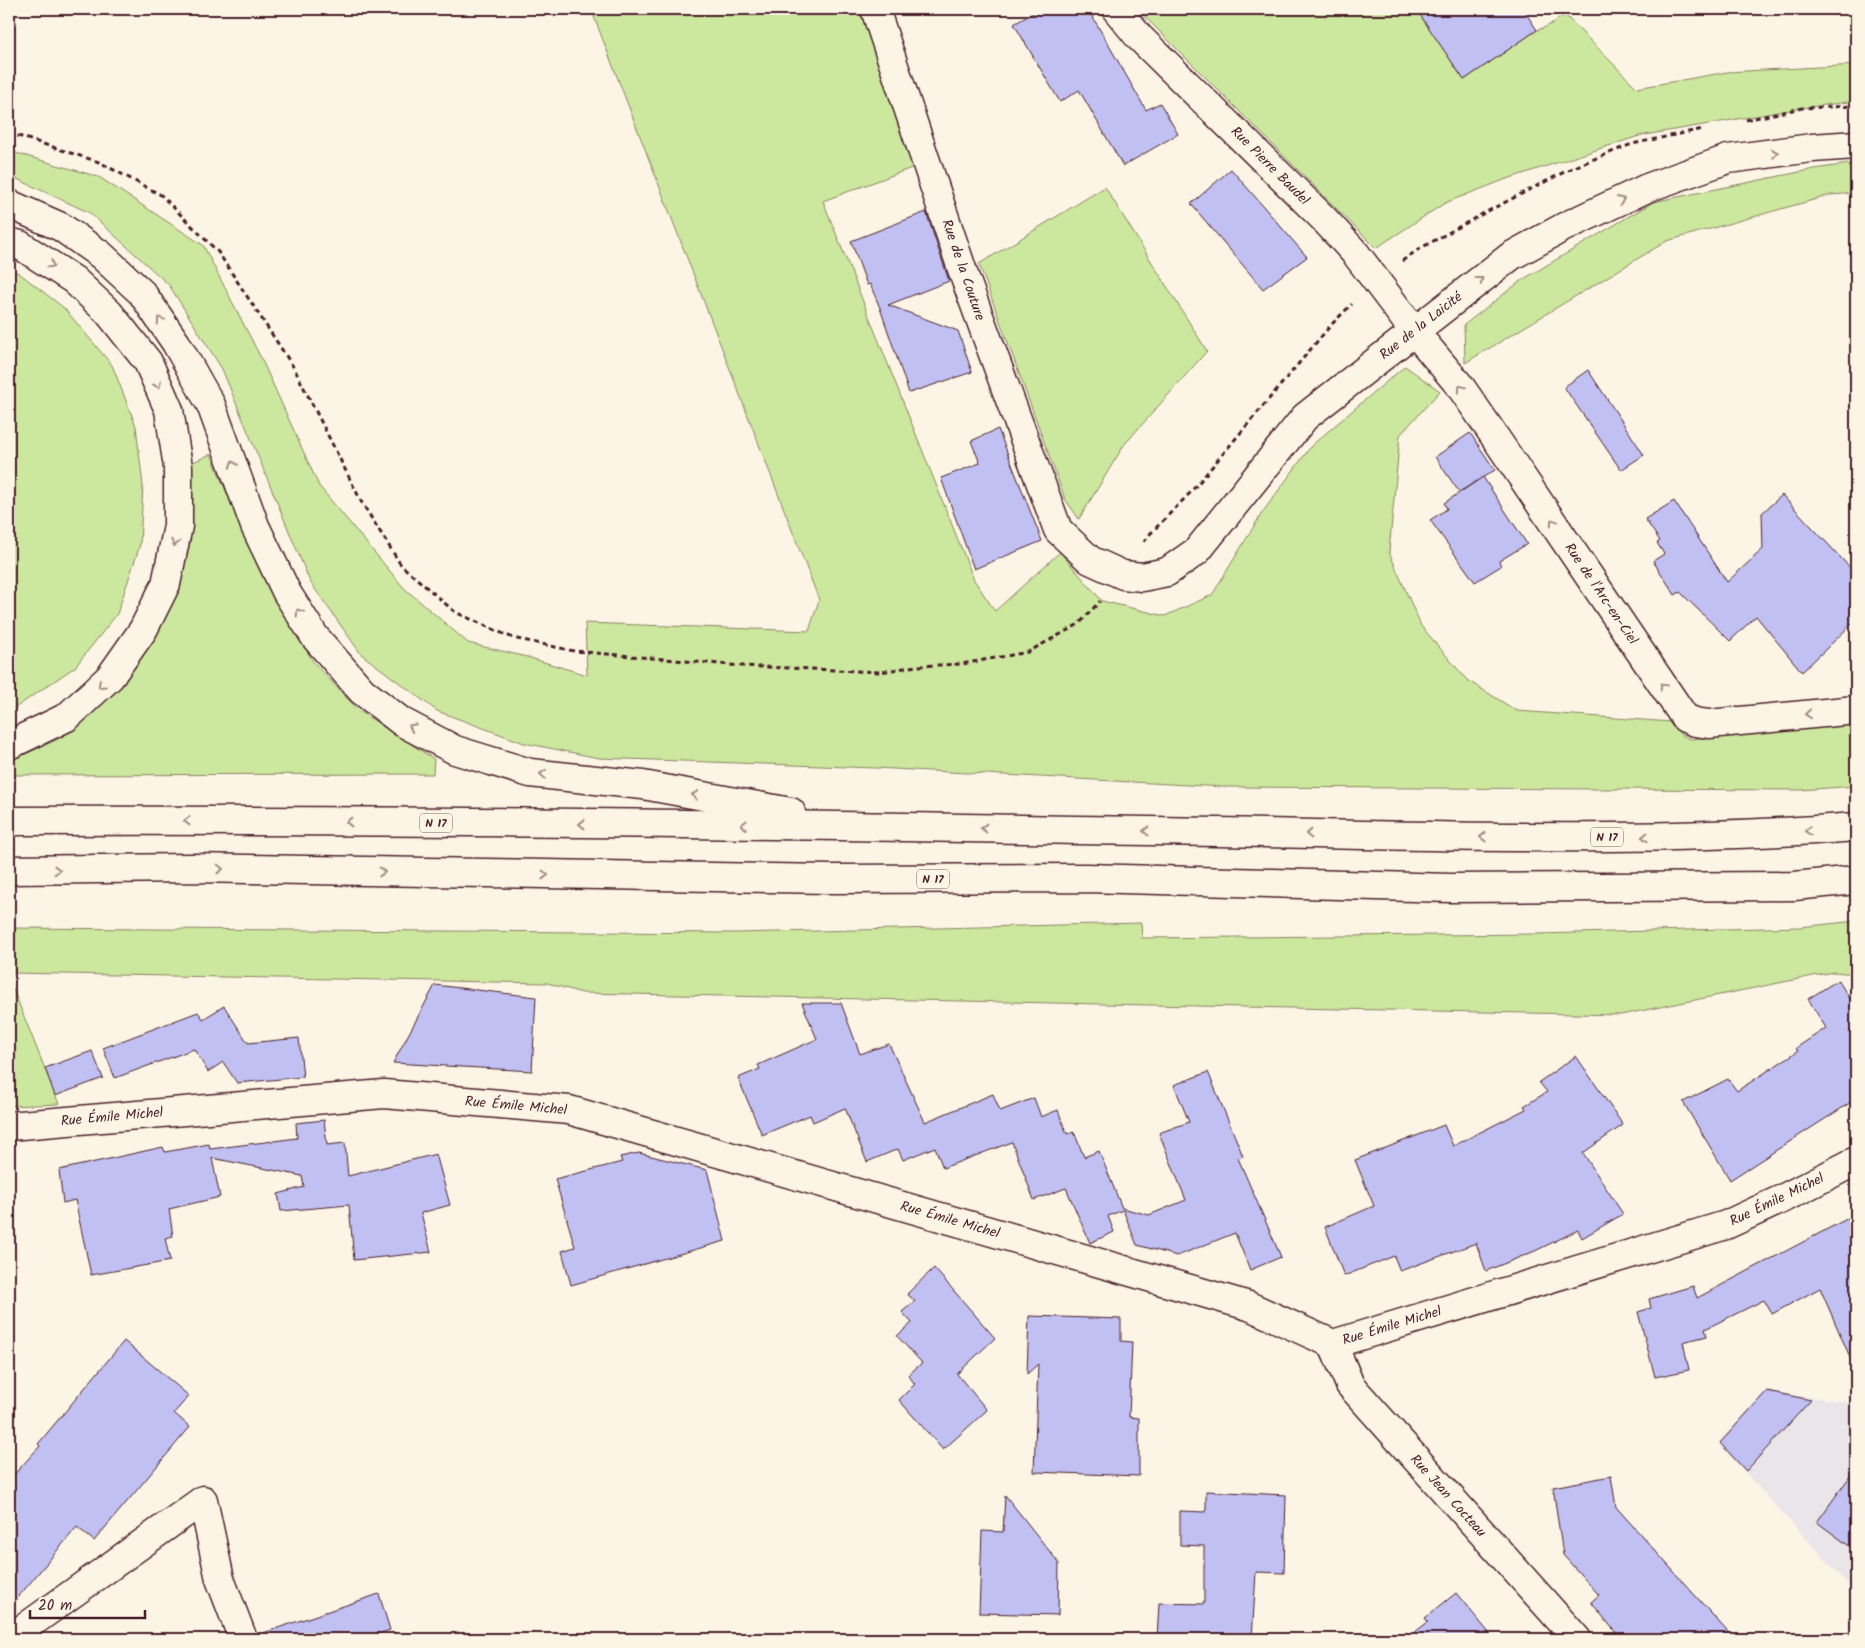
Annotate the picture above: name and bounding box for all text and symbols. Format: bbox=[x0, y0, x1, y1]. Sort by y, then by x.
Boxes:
street label: Rue Pierre Baudel bbox=[1225, 121, 1315, 211]
one-way arrow bbox=[1772, 148, 1780, 159]
one-way arrow bbox=[1616, 196, 1625, 206]
street label: Rue de la Couture bbox=[935, 216, 991, 324]
one-way arrow bbox=[45, 259, 55, 268]
one-way arrow bbox=[1474, 277, 1483, 285]
street label: Rue de la Laicité bbox=[1375, 286, 1468, 365]
one-way arrow bbox=[157, 316, 166, 325]
one-way arrow bbox=[152, 380, 162, 388]
one-way arrow bbox=[1458, 385, 1466, 394]
one-way arrow bbox=[229, 461, 239, 469]
one-way arrow bbox=[1550, 519, 1559, 528]
one-way arrow bbox=[170, 539, 180, 548]
street label: Rue de l'Arc-en-Ciel bbox=[1559, 539, 1644, 650]
one-way arrow bbox=[296, 609, 305, 618]
one-way arrow bbox=[98, 679, 107, 688]
one-way arrow bbox=[1660, 682, 1670, 691]
one-way arrow bbox=[1803, 709, 1811, 720]
one-way arrow bbox=[408, 723, 417, 733]
one-way arrow bbox=[538, 769, 546, 780]
one-way arrow bbox=[690, 790, 699, 800]
road number: N 17 bbox=[420, 814, 452, 832]
one-way arrow bbox=[182, 816, 190, 826]
one-way arrow bbox=[345, 817, 352, 827]
one-way arrow bbox=[577, 819, 585, 829]
one-way arrow bbox=[740, 820, 748, 830]
one-way arrow bbox=[980, 823, 988, 833]
one-way arrow bbox=[1803, 825, 1811, 836]
one-way arrow bbox=[1142, 826, 1150, 836]
road number: N 17 bbox=[1591, 828, 1623, 846]
one-way arrow bbox=[1305, 829, 1312, 839]
one-way arrow bbox=[1479, 832, 1486, 842]
one-way arrow bbox=[1641, 832, 1649, 842]
one-way arrow bbox=[216, 864, 224, 874]
one-way arrow bbox=[54, 865, 62, 875]
one-way arrow bbox=[379, 867, 387, 877]
one-way arrow bbox=[541, 869, 549, 880]
road number: N 17 bbox=[917, 870, 949, 889]
street label: Rue Émile Michel bbox=[464, 1091, 569, 1121]
street label: Rue Émile Michel bbox=[60, 1102, 165, 1132]
street label: Rue Émile Michel bbox=[1726, 1167, 1828, 1232]
street label: Rue Émile Michel bbox=[898, 1195, 1003, 1245]
street label: Rue Émile Michel bbox=[1340, 1300, 1445, 1352]
street label: Rue Jean Cocteau bbox=[1405, 1450, 1492, 1543]
scale bar bbox=[30, 1588, 145, 1620]
text: 20 m bbox=[38, 1594, 72, 1618]

